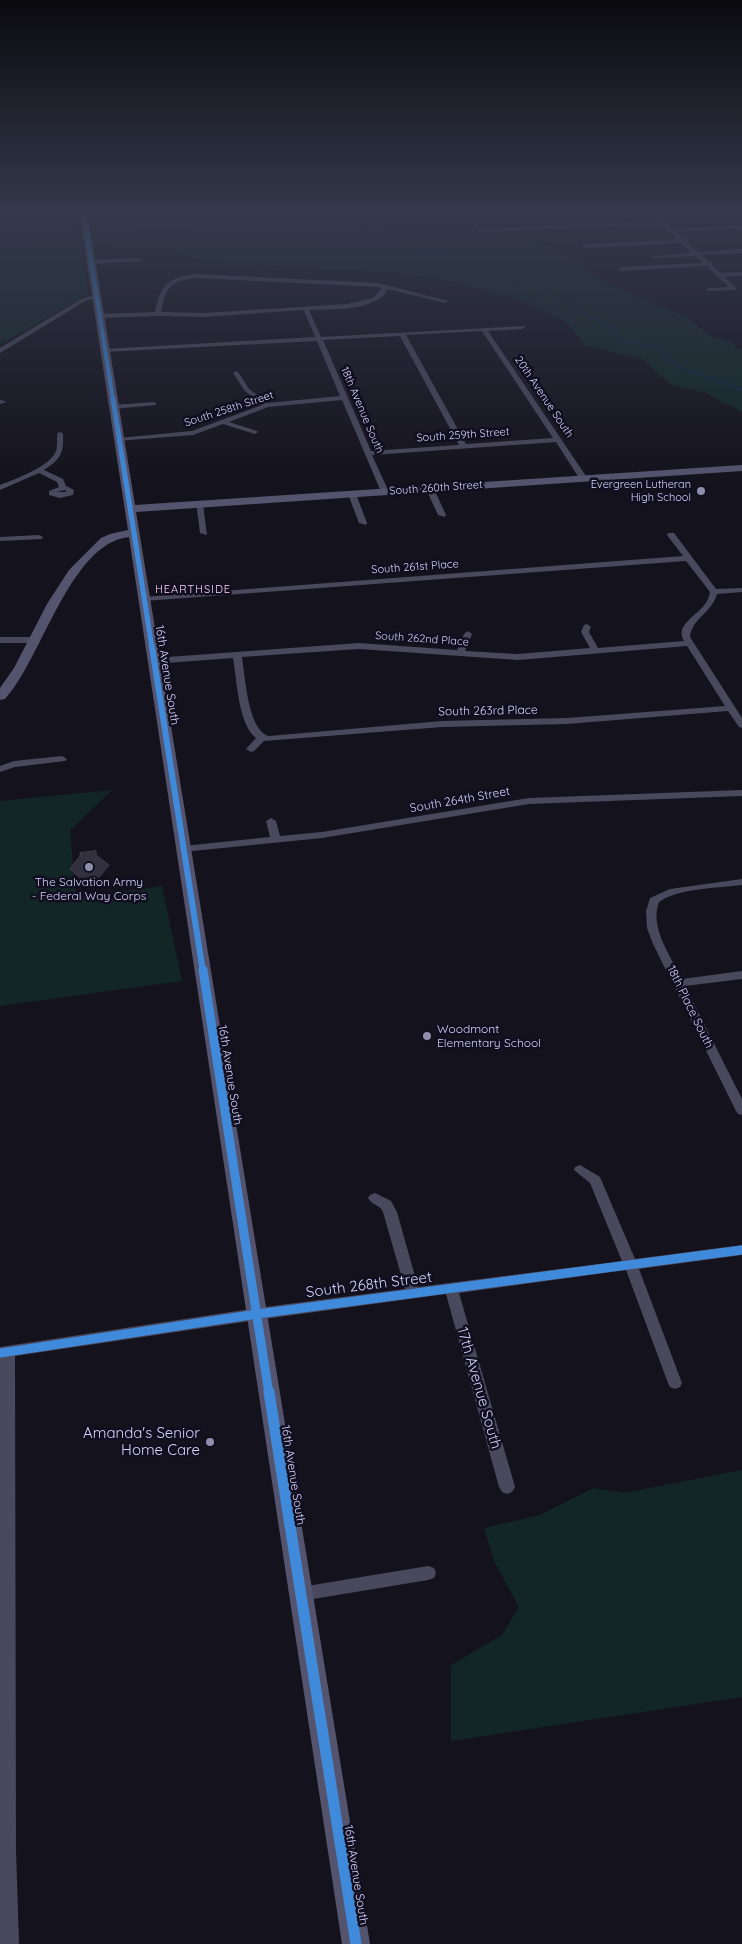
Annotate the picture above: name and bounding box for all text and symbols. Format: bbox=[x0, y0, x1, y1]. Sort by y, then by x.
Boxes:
street label: 20th Avenue South bbox=[512, 354, 576, 440]
street label: 18th Avenue South bbox=[338, 365, 386, 455]
street label: South 258th Street bbox=[183, 388, 275, 430]
street label: South 259th Street bbox=[416, 425, 510, 445]
street label: South 260th Street bbox=[389, 478, 483, 498]
place label: Evergreen Lutheran High School bbox=[591, 478, 691, 504]
marker: Evergreen Lutheran High School bbox=[695, 485, 707, 497]
street label: South 261st Place bbox=[371, 557, 459, 577]
district label: HEARTHSIDE bbox=[154, 583, 232, 597]
street label: 16th Avenue South bbox=[152, 624, 182, 726]
street label: South 262nd Place bbox=[375, 629, 469, 649]
street label: South 263rd Place bbox=[438, 703, 538, 719]
street label: South 264th Street bbox=[409, 784, 511, 816]
marker: The Salvation Army - Federal Way Corps bbox=[83, 861, 95, 873]
place label: The Salvation Army - Federal Way Corps bbox=[32, 875, 146, 903]
street label: 18th Place South bbox=[664, 963, 716, 1051]
place label: Woodmont Elementary School bbox=[437, 1022, 541, 1050]
street label: 16th Avenue South bbox=[215, 1024, 245, 1126]
marker: Woodmont Elementary School bbox=[421, 1030, 433, 1042]
street label: South 268th Street bbox=[305, 1268, 433, 1302]
street label: 17th Avenue South bbox=[453, 1325, 505, 1451]
place label: Amanda's Senior Home Care bbox=[83, 1424, 200, 1459]
street label: 16th Avenue South bbox=[278, 1424, 308, 1526]
marker: Amanda's Senior Home Care bbox=[204, 1436, 216, 1448]
street label: 16th Avenue South bbox=[341, 1824, 371, 1926]

